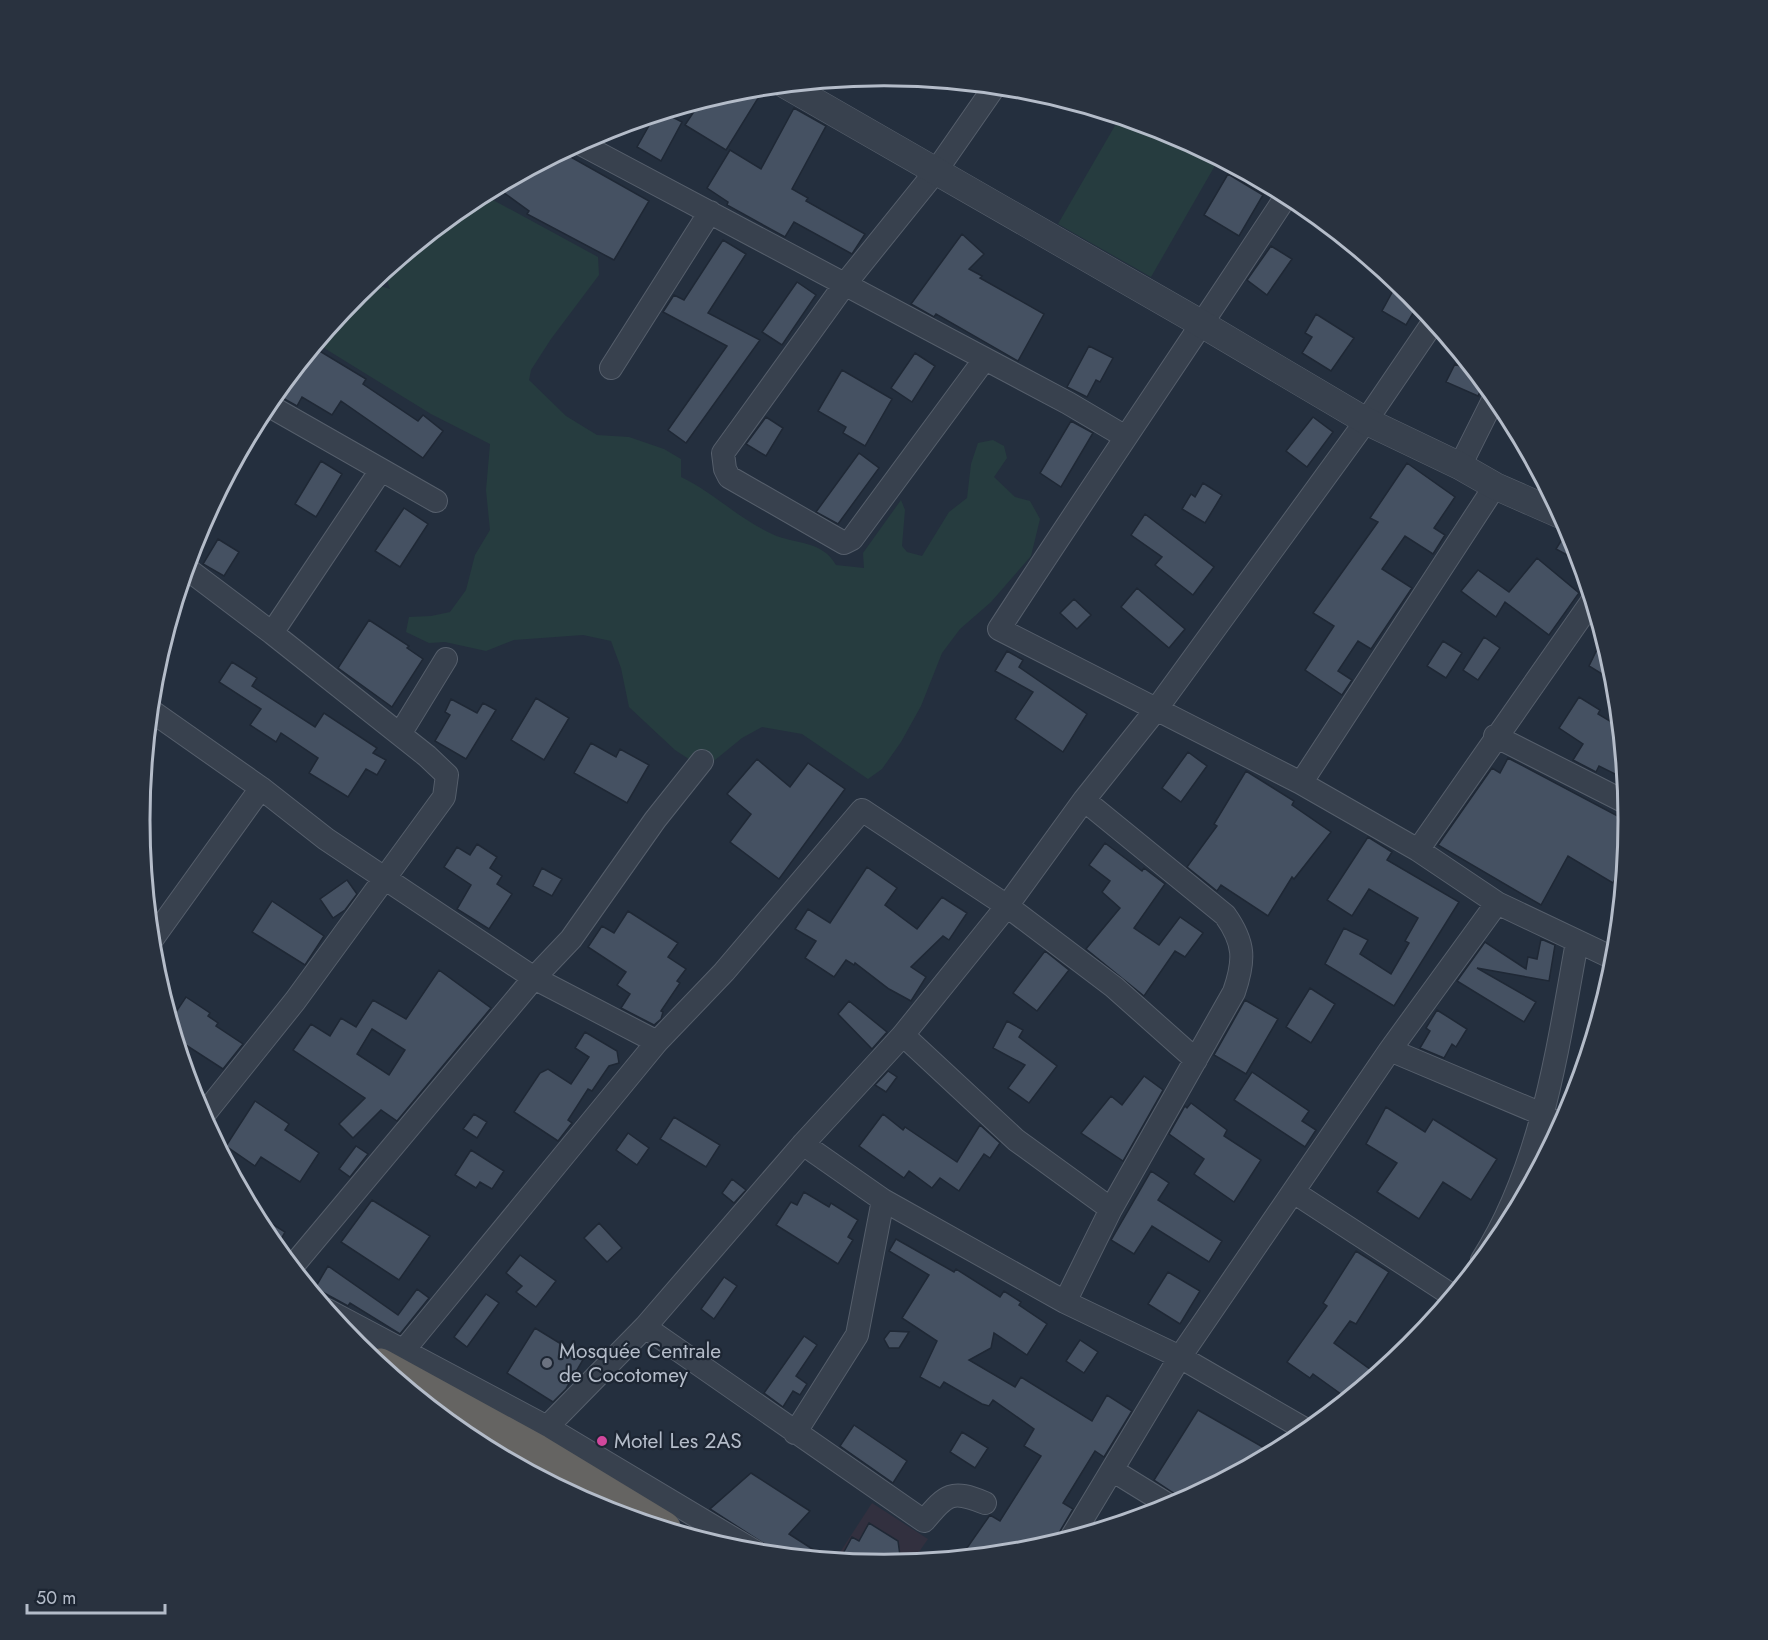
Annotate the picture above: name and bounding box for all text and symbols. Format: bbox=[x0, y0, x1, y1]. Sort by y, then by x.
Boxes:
place label: Mosquée Centrale de Cocotomey bbox=[559, 1336, 721, 1390]
marker: Mosquée Centrale de Cocotomey bbox=[540, 1356, 554, 1370]
place label: Motel Les 2AS bbox=[614, 1426, 742, 1456]
marker: Motel Les 2AS bbox=[595, 1434, 609, 1448]
scale bar bbox=[27, 1577, 165, 1615]
text: 50 m bbox=[36, 1585, 76, 1611]

